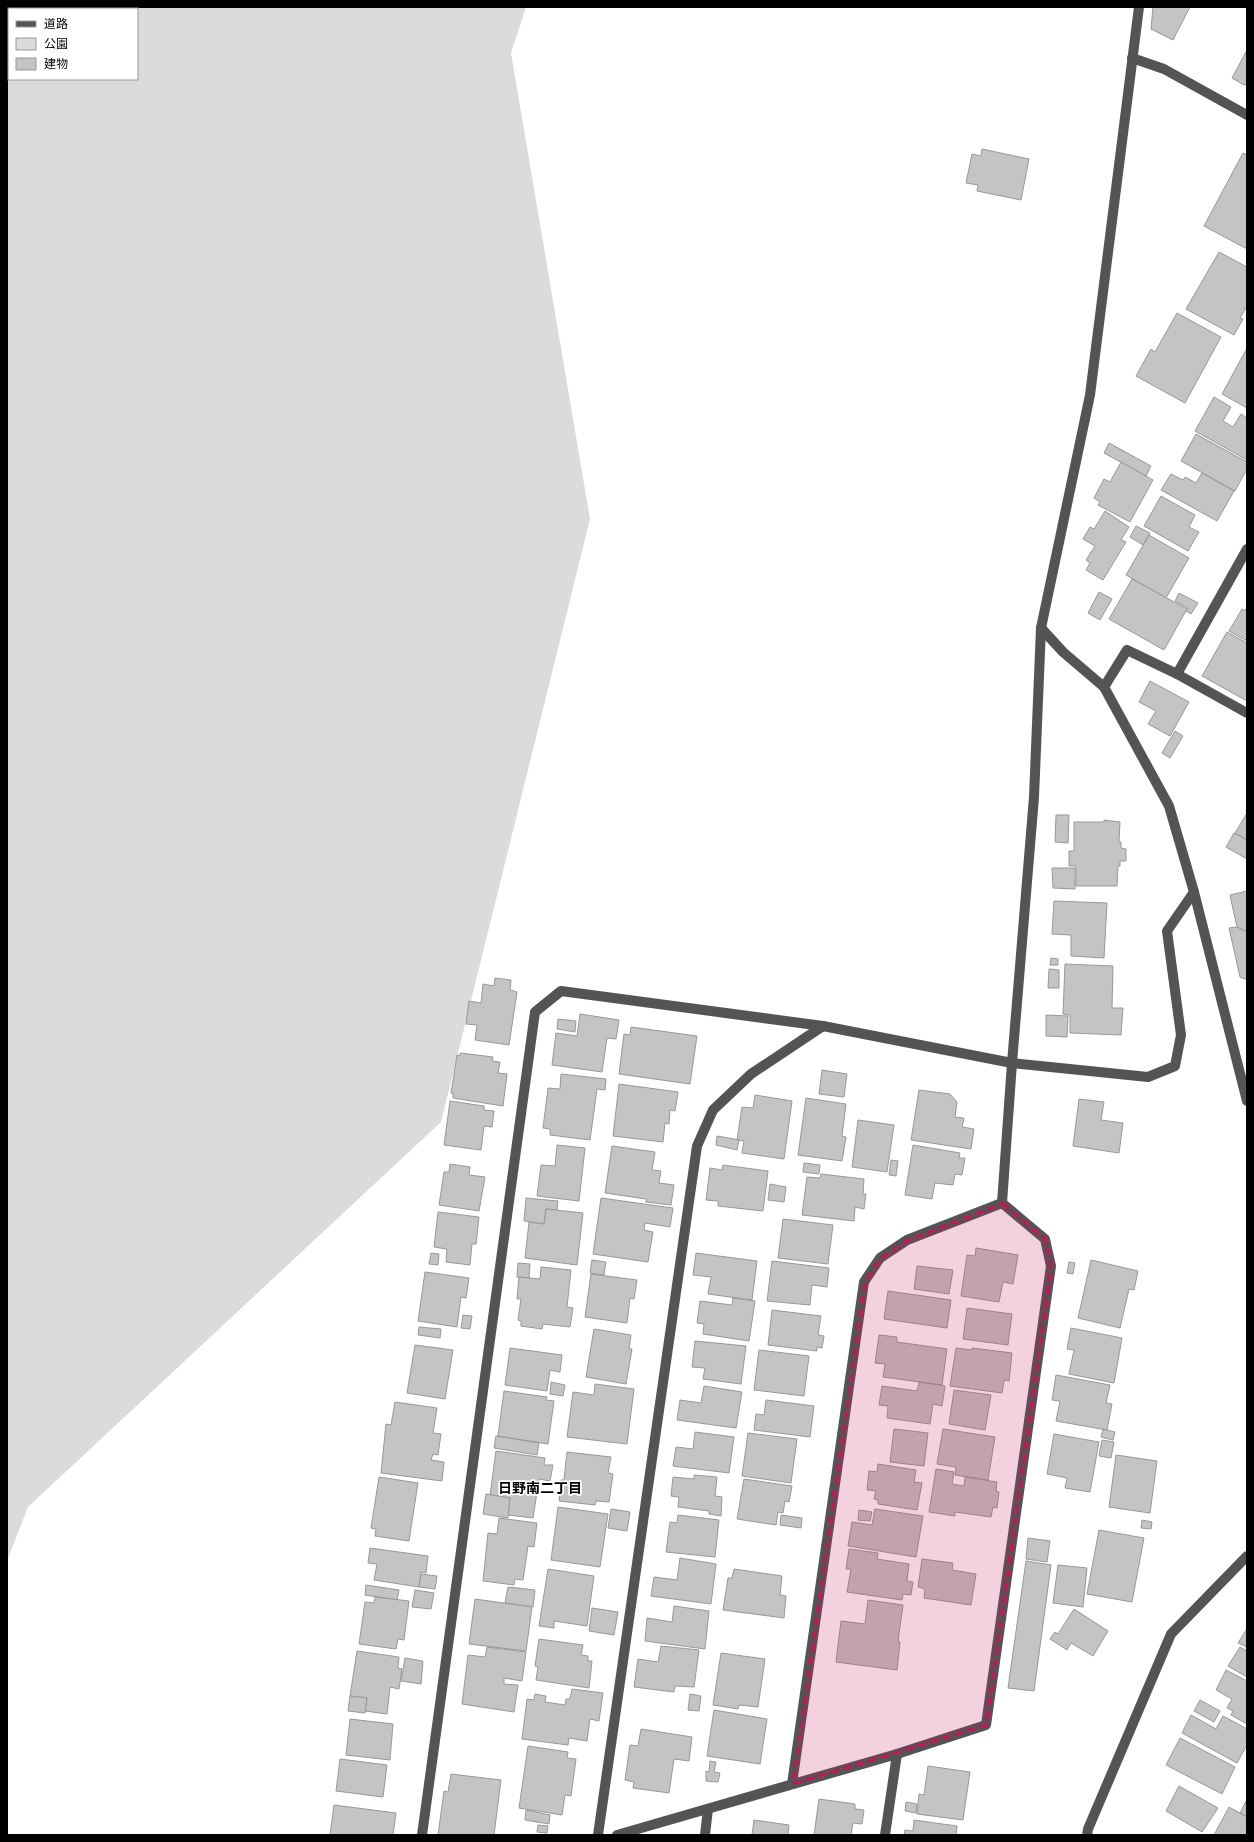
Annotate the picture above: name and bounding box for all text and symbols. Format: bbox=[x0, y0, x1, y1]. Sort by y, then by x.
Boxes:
legend bbox=[8, 8, 138, 80]
text: 道路 bbox=[44, 17, 68, 31]
text: 公園 bbox=[44, 37, 68, 51]
text: 建物 bbox=[44, 57, 68, 71]
district label: 日野南二丁目 bbox=[498, 1480, 582, 1497]

